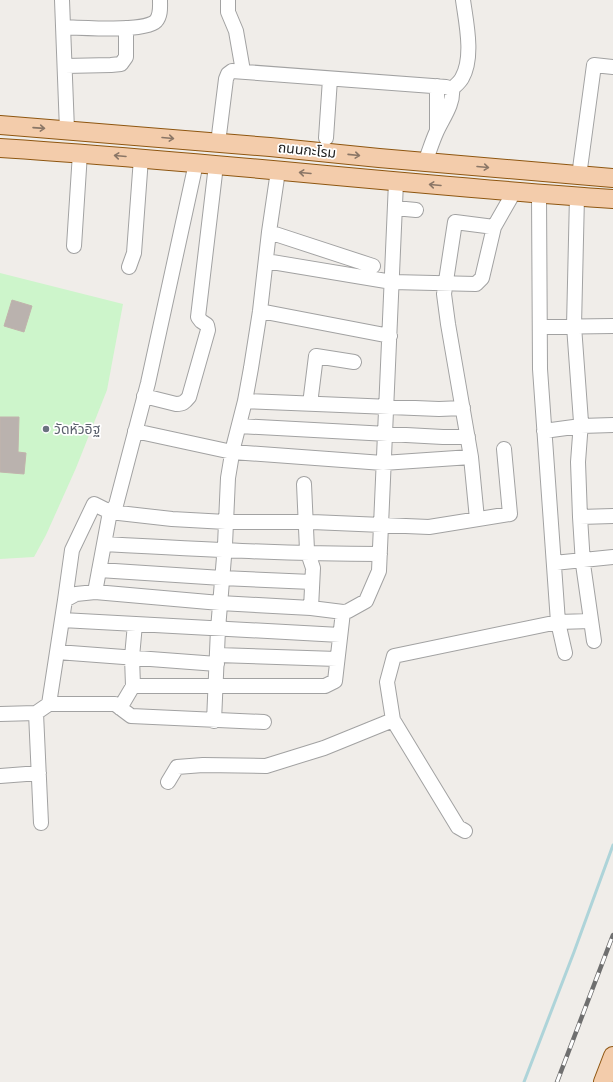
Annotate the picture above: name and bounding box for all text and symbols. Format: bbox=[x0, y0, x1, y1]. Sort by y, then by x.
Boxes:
one-way arrow bbox=[32, 124, 45, 131]
one-way arrow bbox=[161, 135, 174, 142]
street label: ถนนกะโรม bbox=[277, 138, 337, 162]
one-way arrow bbox=[347, 151, 360, 159]
one-way arrow bbox=[114, 153, 127, 160]
one-way arrow bbox=[476, 164, 489, 171]
one-way arrow bbox=[299, 170, 312, 177]
one-way arrow bbox=[428, 181, 441, 189]
place label: วัดหัวอิฐ bbox=[54, 420, 101, 438]
marker: วัดหัวอิฐ bbox=[41, 424, 51, 434]

